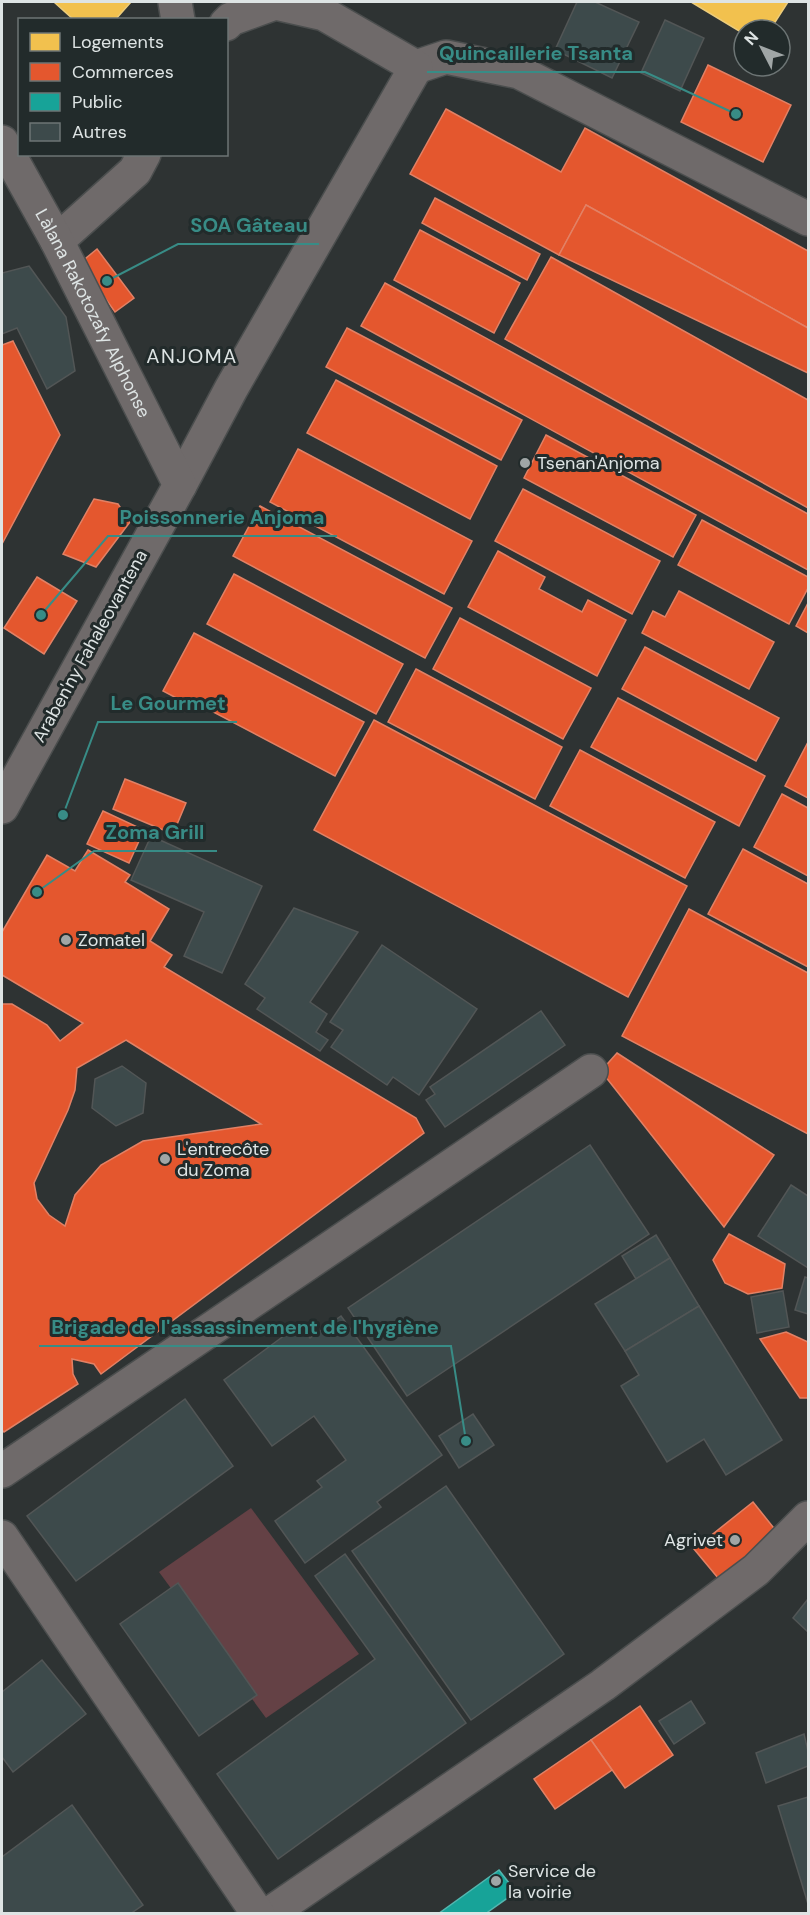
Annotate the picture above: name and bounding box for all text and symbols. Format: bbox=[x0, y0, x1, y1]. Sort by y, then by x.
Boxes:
legend bbox=[18, 18, 228, 156]
north arrow bbox=[732, 18, 792, 78]
text: N bbox=[740, 27, 763, 50]
text: Logements bbox=[72, 30, 164, 54]
callout: Quincaillerie Tsanta bbox=[427, 34, 645, 72]
text: Quincaillerie Tsanta bbox=[439, 40, 633, 66]
text: Commerces bbox=[72, 60, 174, 84]
text: Public bbox=[72, 90, 123, 114]
text: Autres bbox=[72, 120, 127, 144]
street label: Làlana Rakotozafy Alphonse bbox=[30, 205, 156, 422]
callout: SOA Gâteau bbox=[178, 206, 319, 244]
text: SOA Gâteau bbox=[190, 212, 308, 238]
district label: ANJOMA bbox=[146, 343, 238, 369]
place label: Tsenan'Anjoma bbox=[537, 451, 660, 475]
marker: Tsenan'Anjoma bbox=[518, 456, 532, 470]
callout: Poissonnerie Anjoma bbox=[108, 498, 337, 536]
text: Poissonnerie Anjoma bbox=[120, 504, 324, 530]
street label: Araben'ny Fahaleovantena bbox=[27, 545, 153, 747]
callout: Le Gourmet bbox=[98, 684, 237, 722]
text: Le Gourmet bbox=[110, 690, 226, 716]
callout: Zoma Grill bbox=[94, 813, 217, 851]
text: Zoma Grill bbox=[106, 819, 204, 845]
place label: Zomatel bbox=[78, 928, 145, 952]
marker: Zomatel bbox=[59, 933, 73, 947]
place label: L'entrecôte du Zoma bbox=[177, 1137, 269, 1182]
marker: L'entrecôte du Zoma bbox=[158, 1152, 172, 1166]
callout: Brigade de l'assassinement de l'hygiène bbox=[39, 1308, 451, 1346]
text: Brigade de l'assassinement de l'hygiène bbox=[51, 1314, 439, 1340]
place label: Agrivet bbox=[664, 1528, 723, 1552]
marker: Agrivet bbox=[728, 1533, 742, 1547]
place label: Service de la voirie bbox=[508, 1859, 596, 1904]
marker: Service de la voirie bbox=[489, 1874, 503, 1888]

